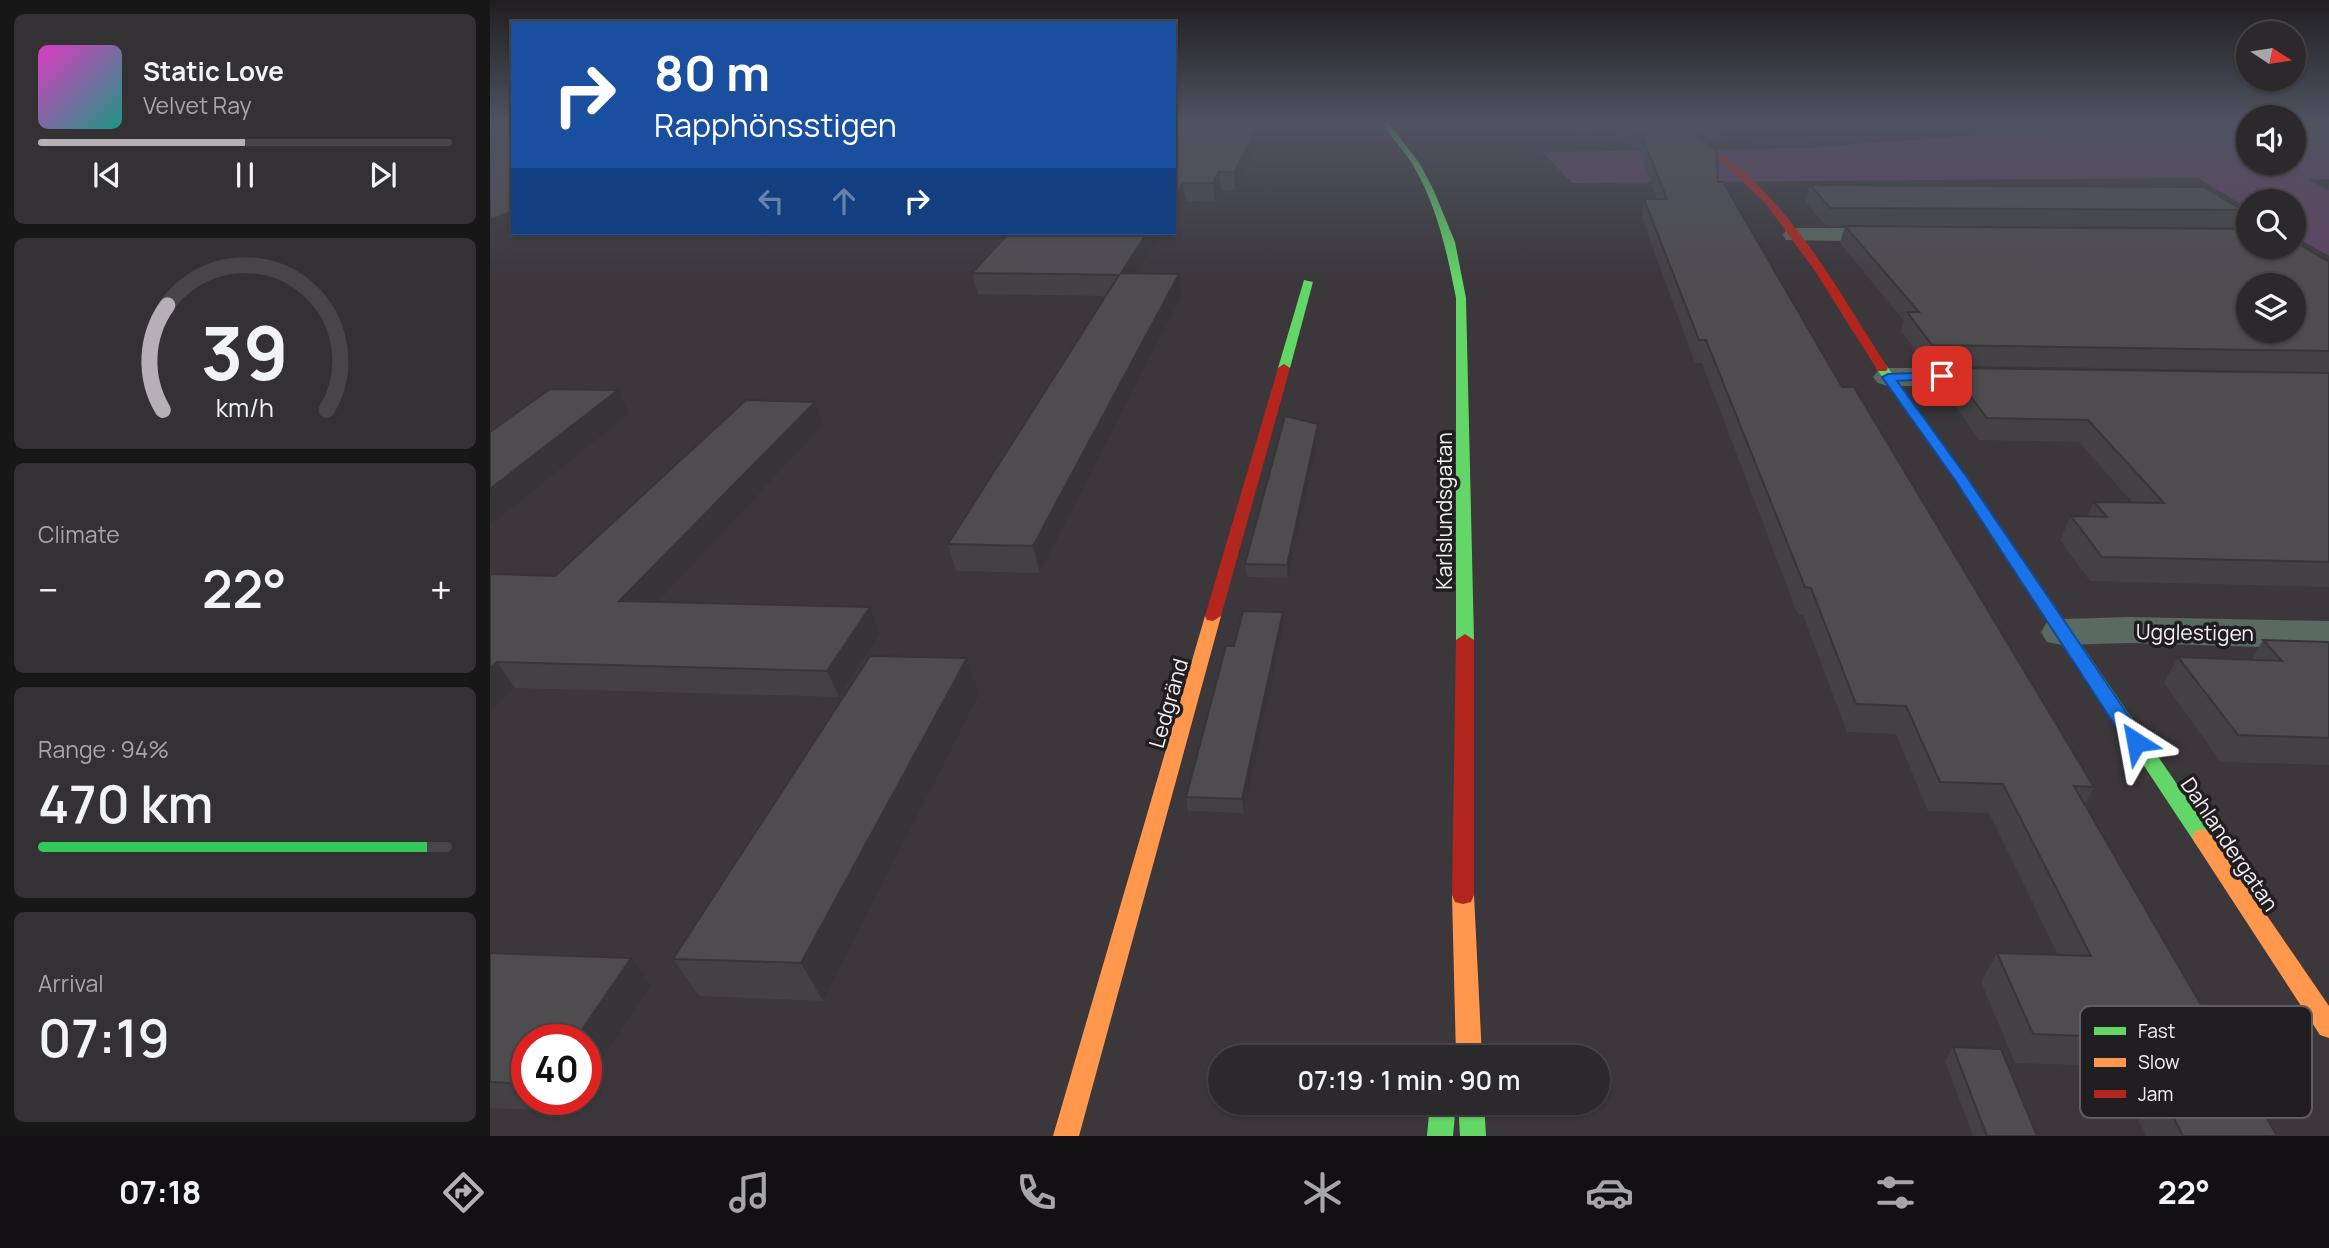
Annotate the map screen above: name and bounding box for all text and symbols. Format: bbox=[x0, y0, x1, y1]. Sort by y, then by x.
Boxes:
north arrow bbox=[2236, 21, 2306, 91]
map controls bbox=[2236, 21, 2306, 343]
text: 80 m bbox=[654, 39, 770, 106]
icon: right bbox=[539, 49, 630, 140]
text: Static Love bbox=[143, 53, 284, 89]
text: Velvet Ray bbox=[143, 89, 252, 121]
text: Rapphönsstigen bbox=[654, 103, 897, 147]
button: sound bbox=[2236, 105, 2306, 175]
icon: previous bbox=[88, 156, 126, 194]
icon: pause bbox=[226, 156, 264, 194]
icon: next bbox=[364, 156, 402, 194]
icon: left bbox=[752, 182, 790, 220]
icon: ahead bbox=[825, 182, 863, 220]
icon: right bbox=[898, 182, 936, 220]
button: search bbox=[2236, 189, 2306, 259]
button: layers bbox=[2236, 273, 2306, 343]
text: 39 bbox=[201, 302, 289, 402]
pin bbox=[1912, 346, 1972, 406]
icon: arrive bbox=[1923, 357, 1961, 395]
text: km/h bbox=[216, 389, 274, 424]
street label: Karlslundsgatan bbox=[1430, 432, 1458, 590]
text: Climate bbox=[38, 518, 120, 550]
text: 22° bbox=[202, 553, 287, 624]
text: − bbox=[38, 563, 59, 615]
text: + bbox=[430, 563, 452, 615]
street label: Ugglestigen bbox=[2136, 617, 2254, 647]
street label: Ledgränd bbox=[1142, 655, 1194, 751]
position arrow bbox=[2099, 705, 2173, 779]
text: Range · 94% bbox=[38, 733, 169, 765]
text: 470 km bbox=[38, 768, 213, 839]
street label: Dahlandergatan bbox=[2175, 772, 2285, 916]
text: Arrival bbox=[38, 967, 104, 999]
text: 07:19 bbox=[38, 1002, 170, 1073]
legend bbox=[2080, 1006, 2312, 1118]
text: Fast bbox=[2138, 1018, 2175, 1044]
speed limit sign: 40 bbox=[511, 1024, 602, 1115]
text: Slow bbox=[2138, 1049, 2180, 1075]
text: 07:19 · 1 min · 90 m bbox=[1298, 1062, 1520, 1098]
text: Jam bbox=[2138, 1081, 2173, 1107]
icon: directions bbox=[439, 1168, 488, 1217]
icon: music bbox=[725, 1168, 774, 1217]
icon: phone bbox=[1012, 1168, 1061, 1217]
icon: climate bbox=[1298, 1168, 1347, 1217]
icon: car bbox=[1585, 1168, 1634, 1217]
icon: filters bbox=[1871, 1168, 1920, 1217]
text: 07:18 bbox=[119, 1170, 201, 1214]
text: 22° bbox=[2158, 1170, 2210, 1214]

